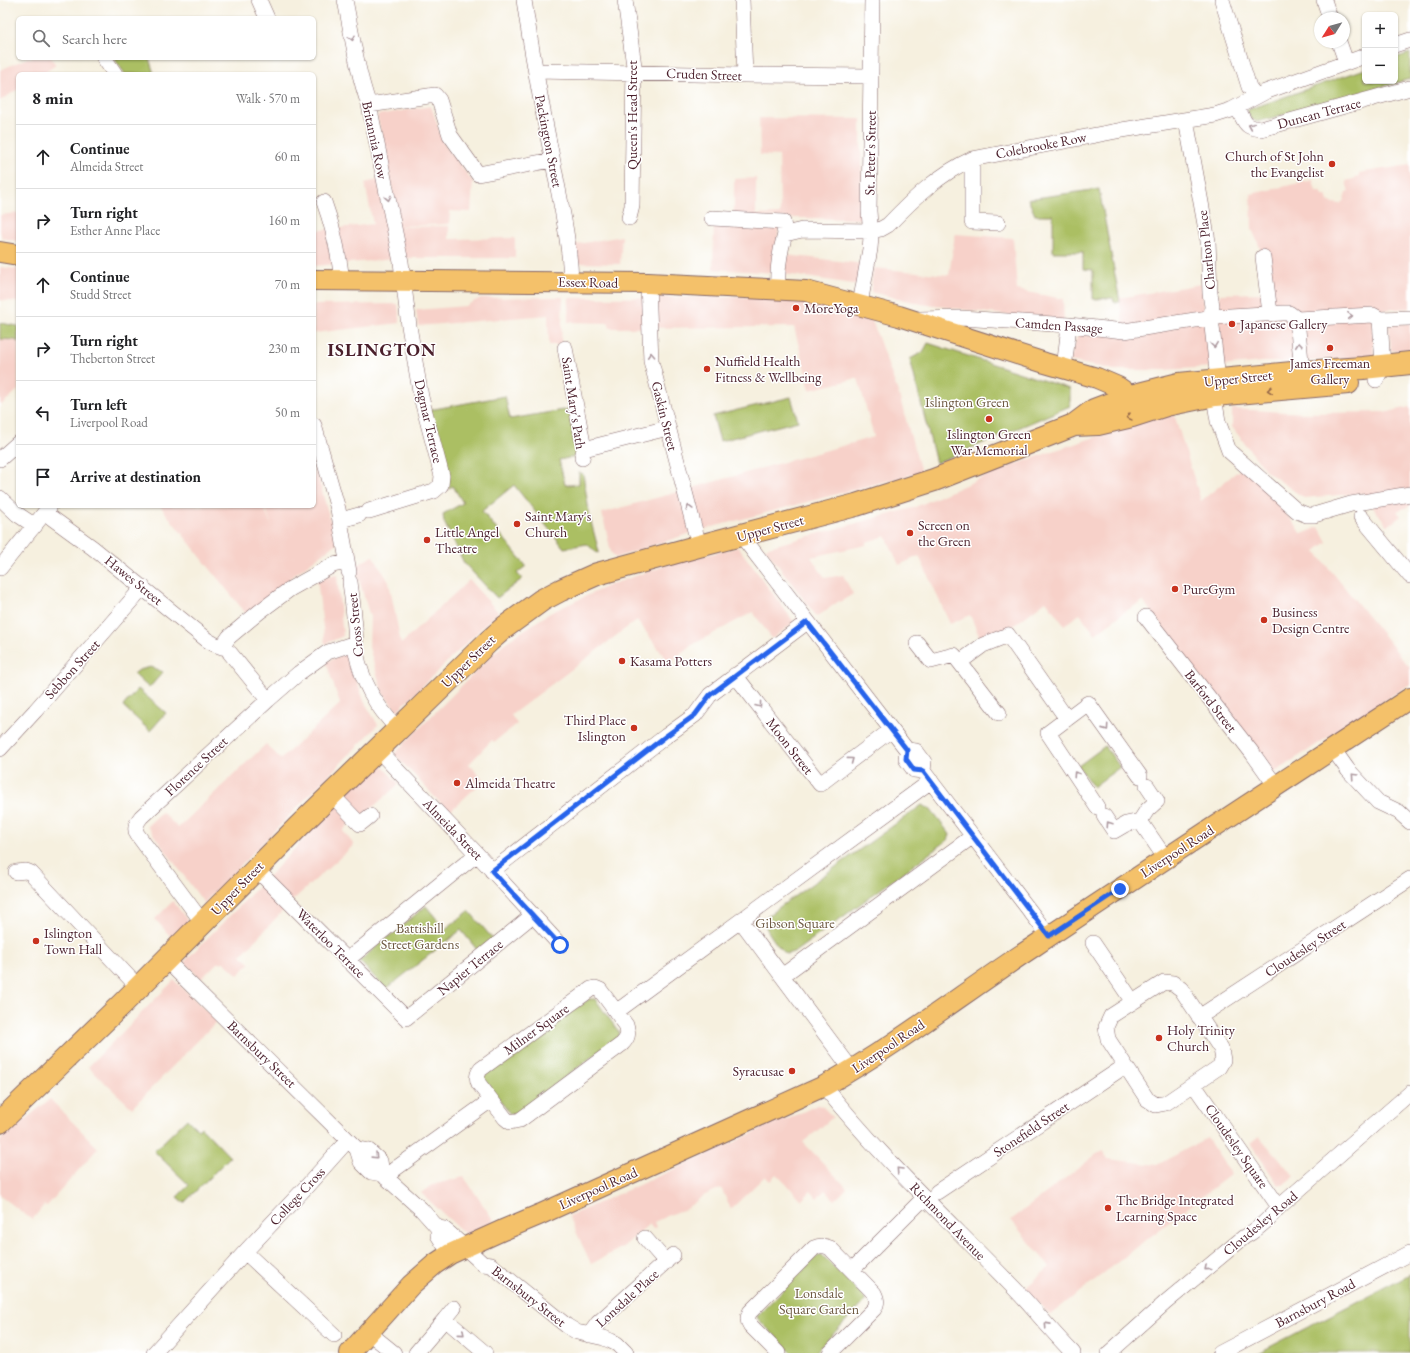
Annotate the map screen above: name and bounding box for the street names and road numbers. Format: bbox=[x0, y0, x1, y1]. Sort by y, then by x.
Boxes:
street label: Queen's Head Street bbox=[623, 60, 641, 170]
street label: Cruden Street bbox=[666, 64, 743, 84]
street label: Packington Street bbox=[531, 93, 567, 189]
street label: Duncan Terrace bbox=[1275, 93, 1363, 133]
street label: Britannia Row bbox=[358, 99, 392, 181]
street label: St. Peter's Street bbox=[860, 110, 880, 196]
street label: Colebrooke Row bbox=[994, 127, 1088, 163]
street label: Charlton Place bbox=[1193, 209, 1219, 291]
street label: Essex Road bbox=[558, 272, 619, 292]
street label: Camden Passage bbox=[1015, 313, 1104, 337]
street label: Saint Mary's Path bbox=[558, 356, 590, 450]
street label: Upper Street bbox=[1203, 365, 1274, 391]
street label: Dagmar Terrace bbox=[411, 377, 447, 465]
street label: Gaskin Street bbox=[648, 379, 682, 453]
street label: Upper Street bbox=[735, 510, 806, 546]
street label: Hawes Street bbox=[101, 551, 167, 609]
street label: Cross Street bbox=[343, 592, 367, 658]
street label: Upper Street bbox=[437, 630, 499, 691]
street label: Sebbon Street bbox=[40, 635, 104, 703]
street label: Barford Street bbox=[1181, 666, 1241, 736]
street label: Moon Street bbox=[762, 714, 818, 778]
street label: Florence Street bbox=[161, 732, 232, 800]
street label: Almeida Street bbox=[418, 794, 487, 864]
street label: Liverpool Road bbox=[1137, 820, 1218, 881]
street label: Upper Street bbox=[207, 857, 268, 919]
street label: Waterloo Terrace bbox=[293, 905, 370, 982]
street label: Cloudesley Street bbox=[1261, 915, 1349, 981]
street label: Napier Terrace bbox=[433, 935, 507, 999]
street label: Milner Square bbox=[500, 999, 573, 1059]
street label: Liverpool Road bbox=[848, 1015, 929, 1077]
street label: Barnsbury Street bbox=[224, 1016, 301, 1092]
street label: Stonefield Street bbox=[990, 1097, 1073, 1161]
street label: Cloudesley Square bbox=[1201, 1100, 1273, 1192]
street label: Liverpool Road bbox=[556, 1162, 641, 1213]
street label: College Cross bbox=[265, 1163, 329, 1229]
street label: Richmond Avenue bbox=[906, 1178, 990, 1264]
street label: Cloudesley Road bbox=[1219, 1186, 1302, 1259]
street label: Barnsbury Street bbox=[488, 1261, 570, 1331]
street label: Lonsdale Place bbox=[592, 1265, 663, 1331]
street label: Barnsbury Road bbox=[1272, 1274, 1359, 1332]

